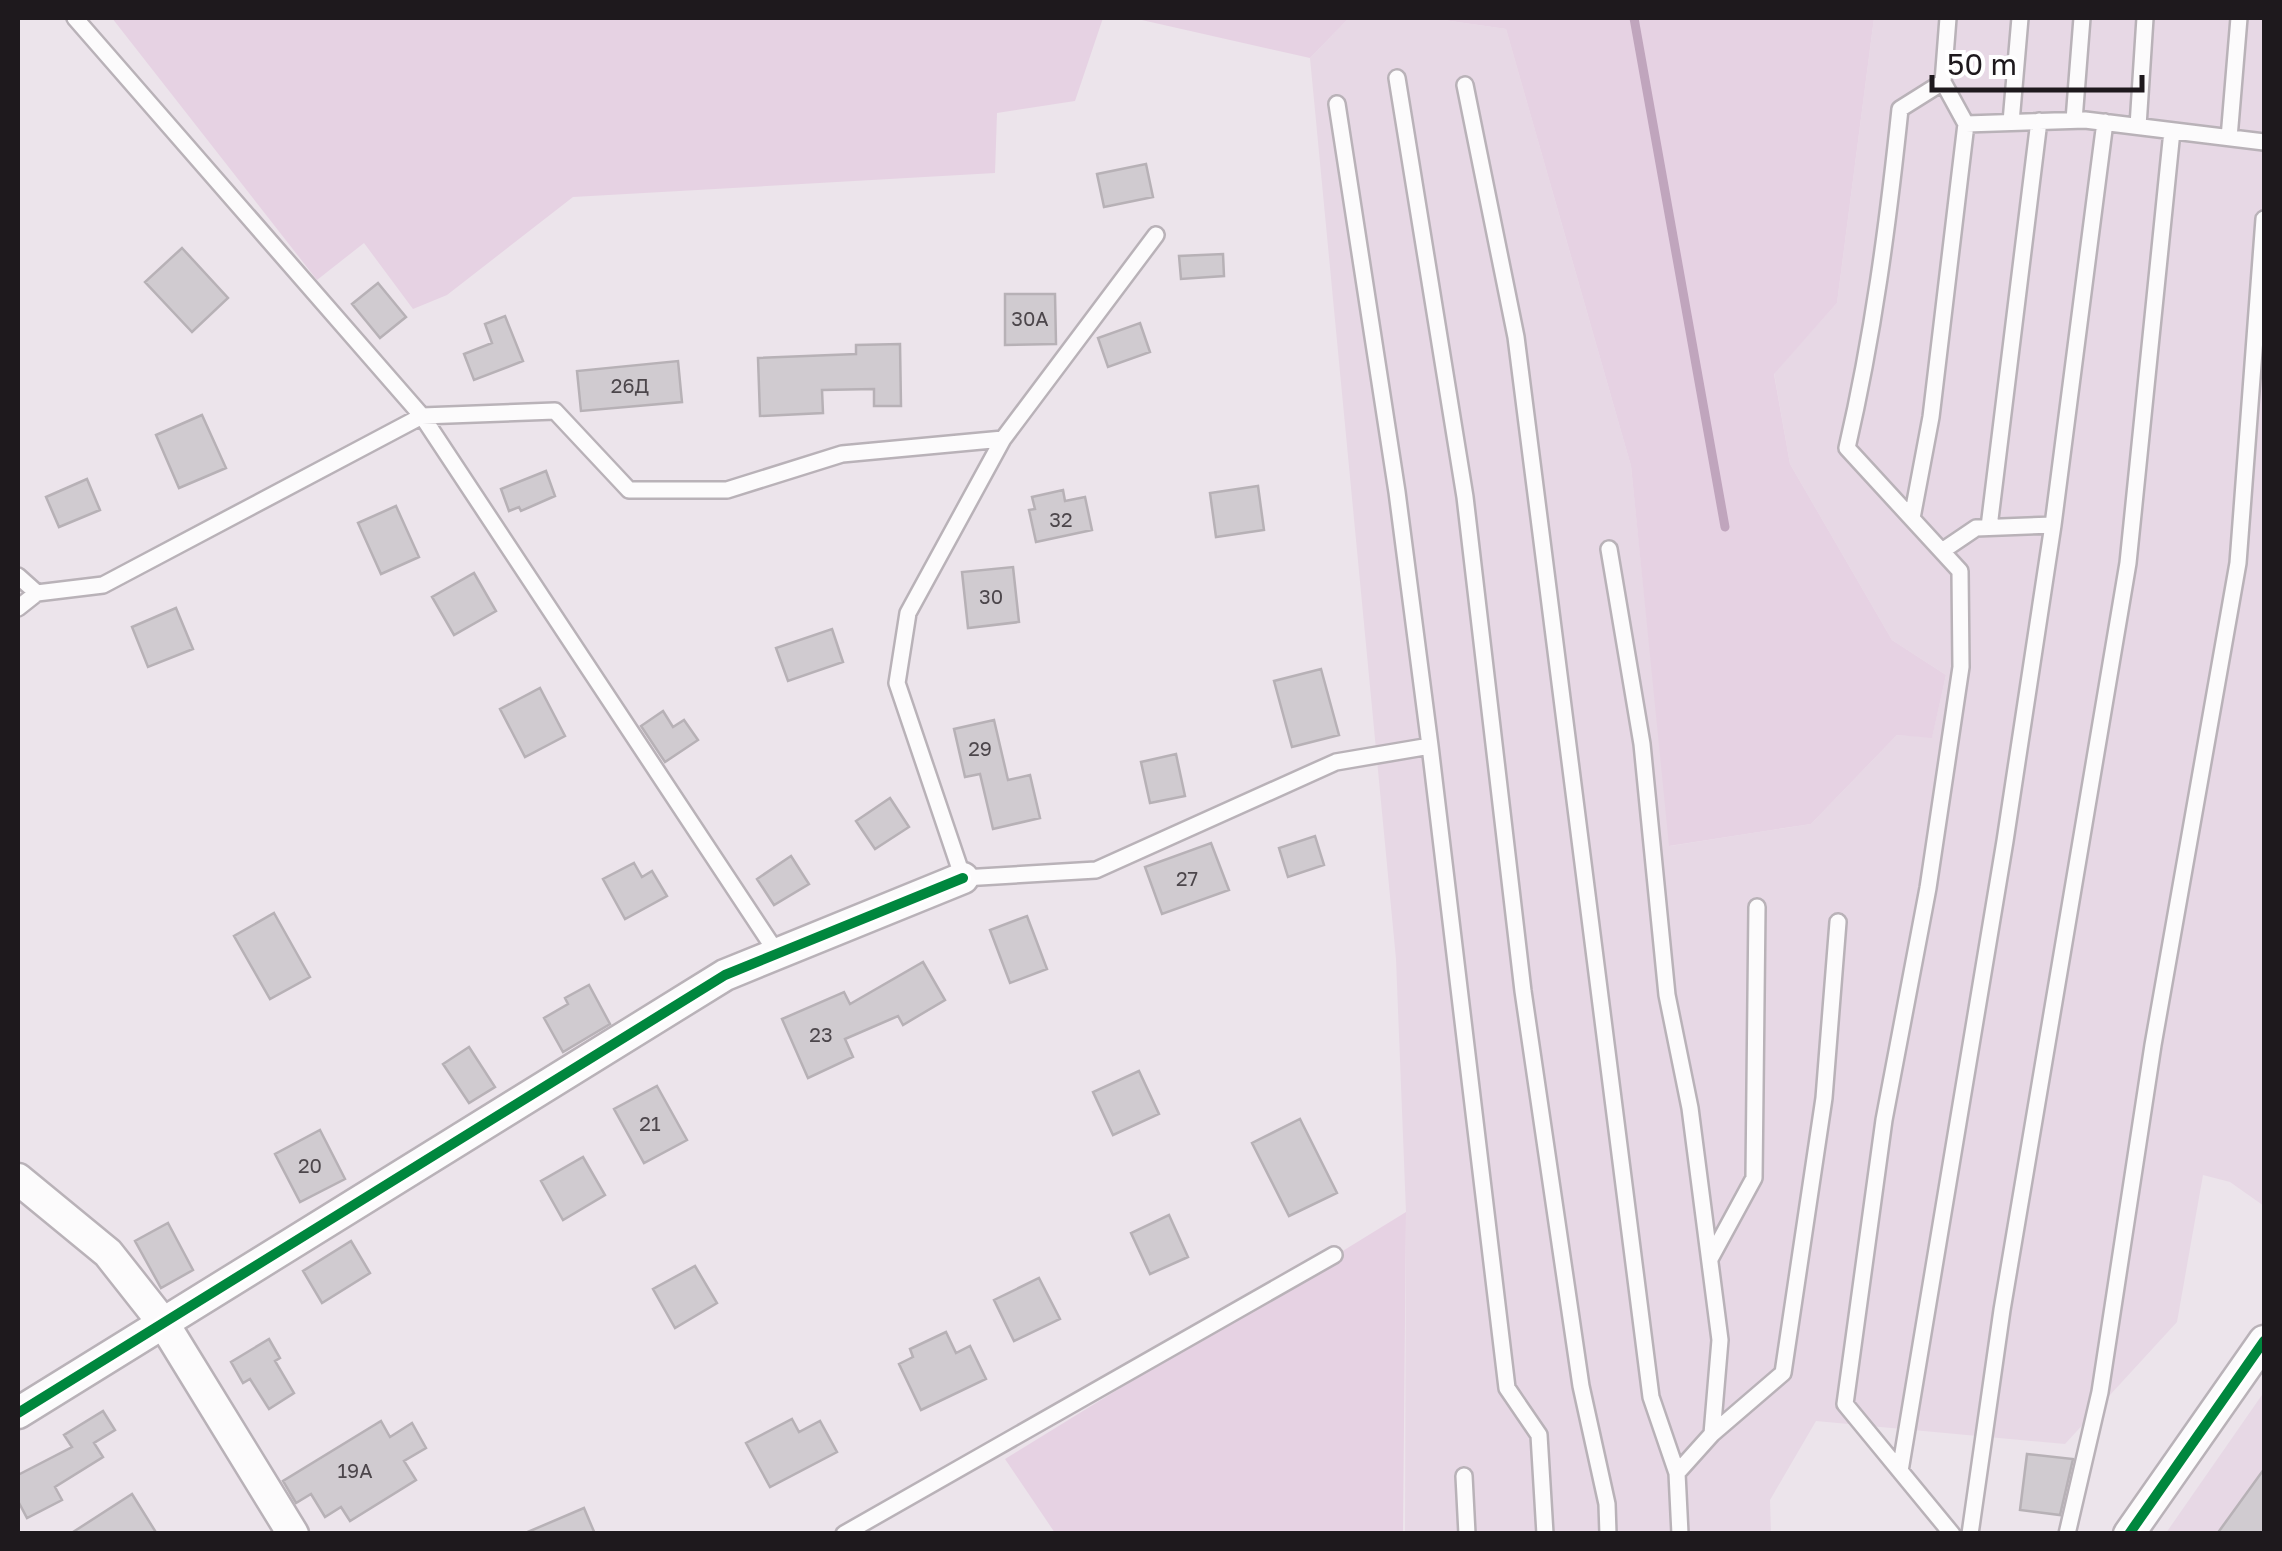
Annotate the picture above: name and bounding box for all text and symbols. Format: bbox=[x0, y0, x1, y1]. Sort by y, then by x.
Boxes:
scale bar bbox=[1932, 30, 2142, 92]
text: 50 m bbox=[1947, 46, 2017, 82]
house number: 30А bbox=[1011, 306, 1049, 330]
house number: 26Д bbox=[611, 373, 649, 397]
house number: 32 bbox=[1049, 507, 1073, 531]
house number: 30 bbox=[979, 584, 1003, 608]
house number: 29 bbox=[968, 736, 992, 760]
house number: 27 bbox=[1176, 866, 1198, 890]
house number: 23 bbox=[809, 1022, 833, 1046]
house number: 21 bbox=[639, 1111, 661, 1135]
house number: 20 bbox=[298, 1153, 322, 1177]
house number: 19А bbox=[337, 1458, 373, 1482]

